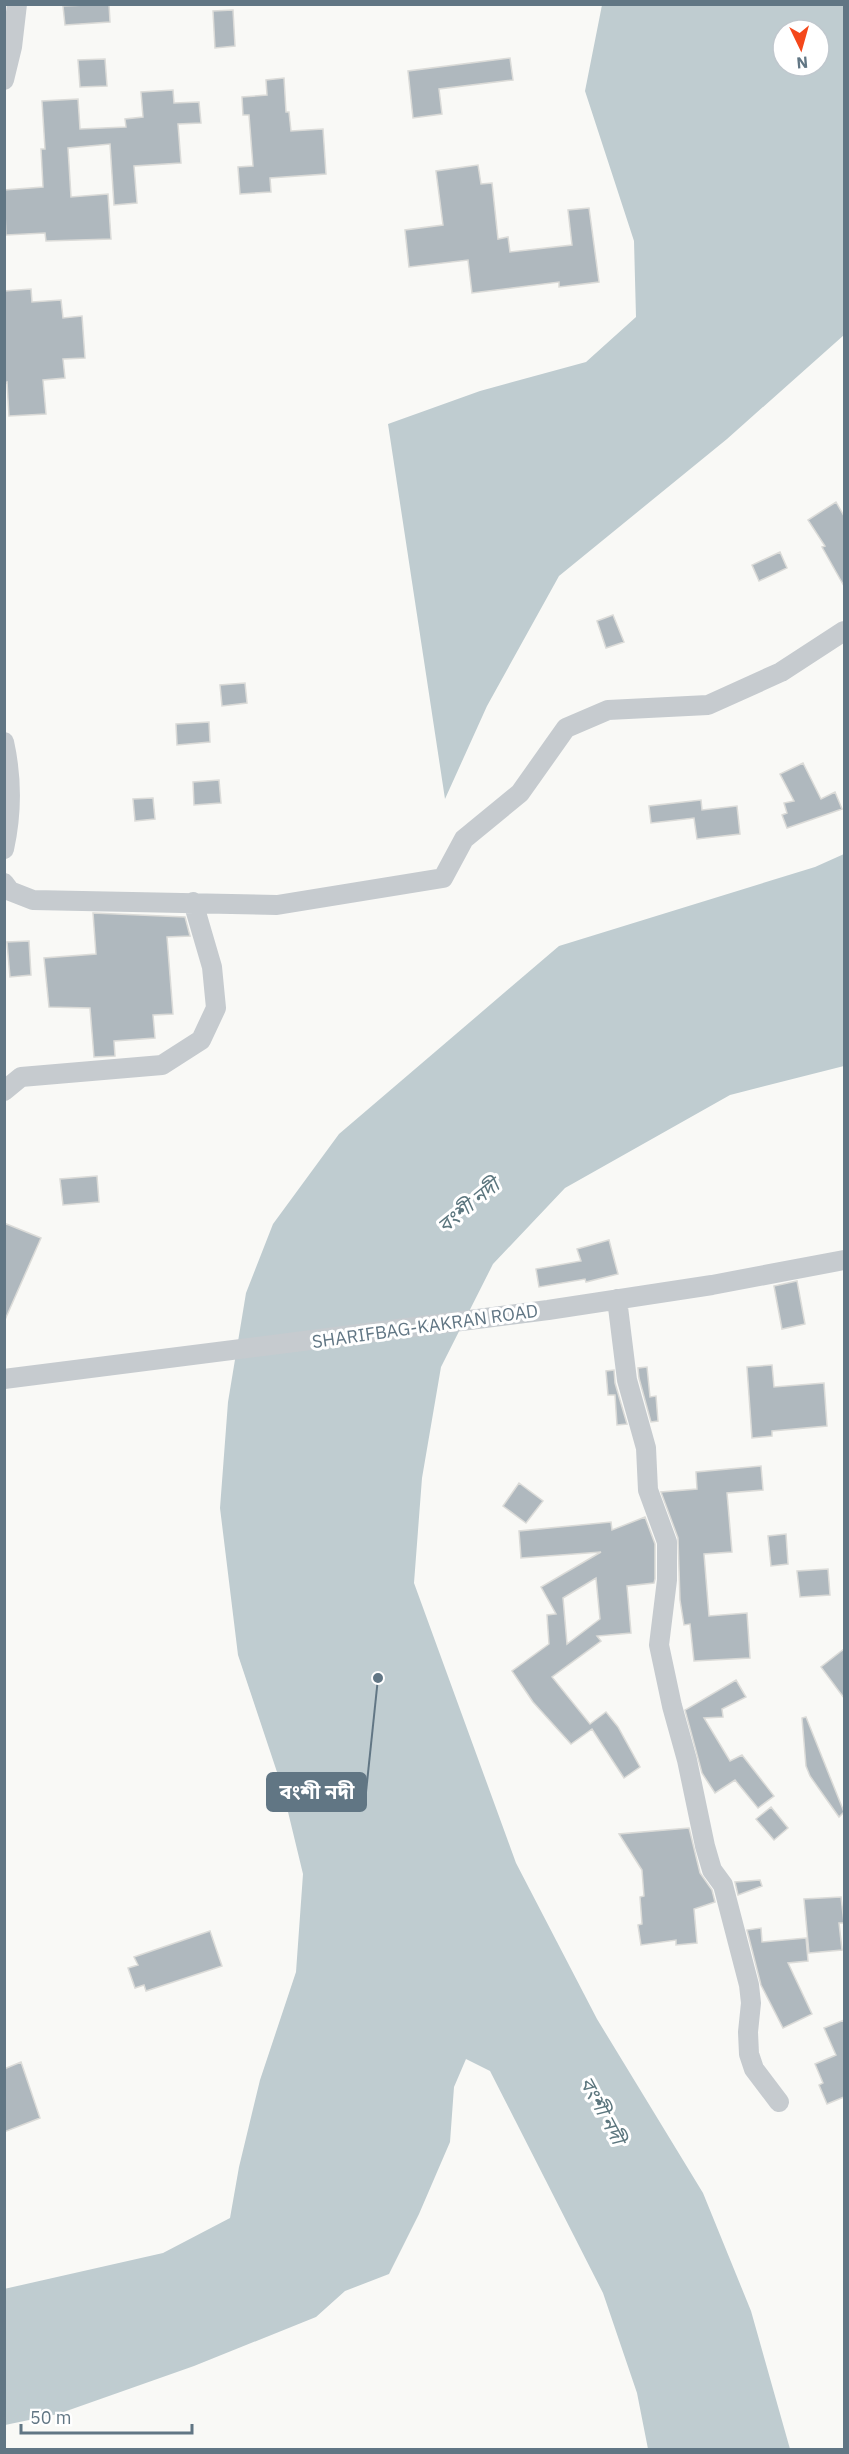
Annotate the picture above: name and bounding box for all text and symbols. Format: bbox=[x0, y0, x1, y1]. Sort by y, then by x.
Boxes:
north arrow bbox=[771, 18, 831, 78]
text: N bbox=[796, 52, 809, 73]
water label: বংশী নদী bbox=[431, 1169, 508, 1238]
street label: SHARIFBAG-KAKRAN ROAD bbox=[310, 1299, 540, 1353]
callout: বংশী নদী bbox=[267, 1773, 366, 1811]
text: বংশী নদী bbox=[278, 1778, 355, 1805]
water label: বংশী নদী bbox=[574, 2072, 634, 2152]
scale bar bbox=[21, 2397, 192, 2435]
text: 50 m bbox=[30, 2406, 72, 2429]

